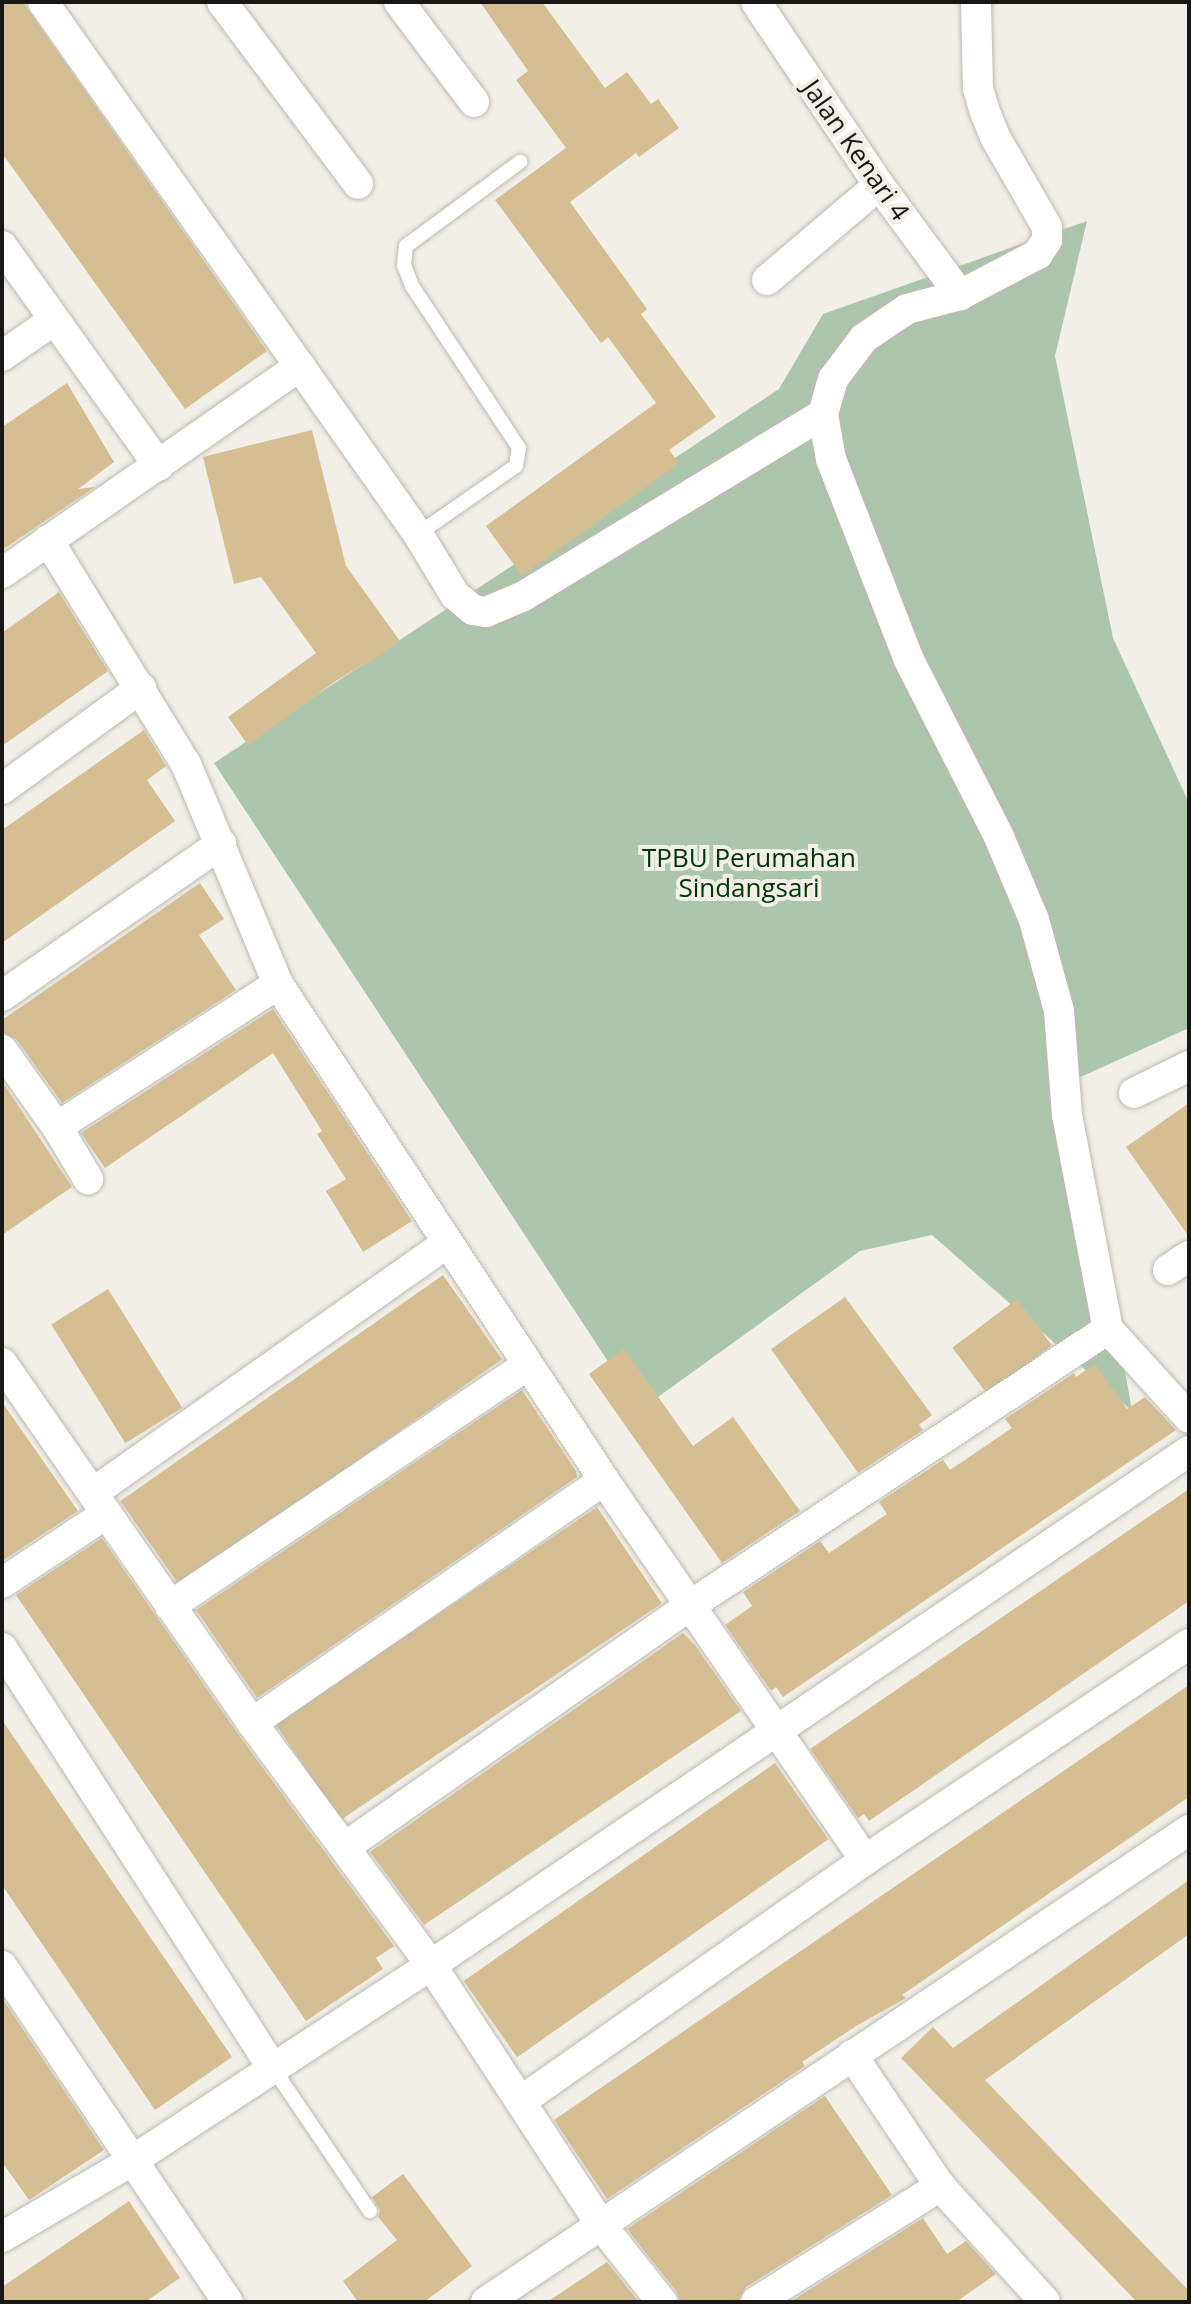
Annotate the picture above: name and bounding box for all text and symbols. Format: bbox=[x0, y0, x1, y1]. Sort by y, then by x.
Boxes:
street label: Jalan Kenari 4 bbox=[796, 74, 916, 226]
park label: TPBU Perumahan Sindangsari bbox=[642, 842, 856, 904]

